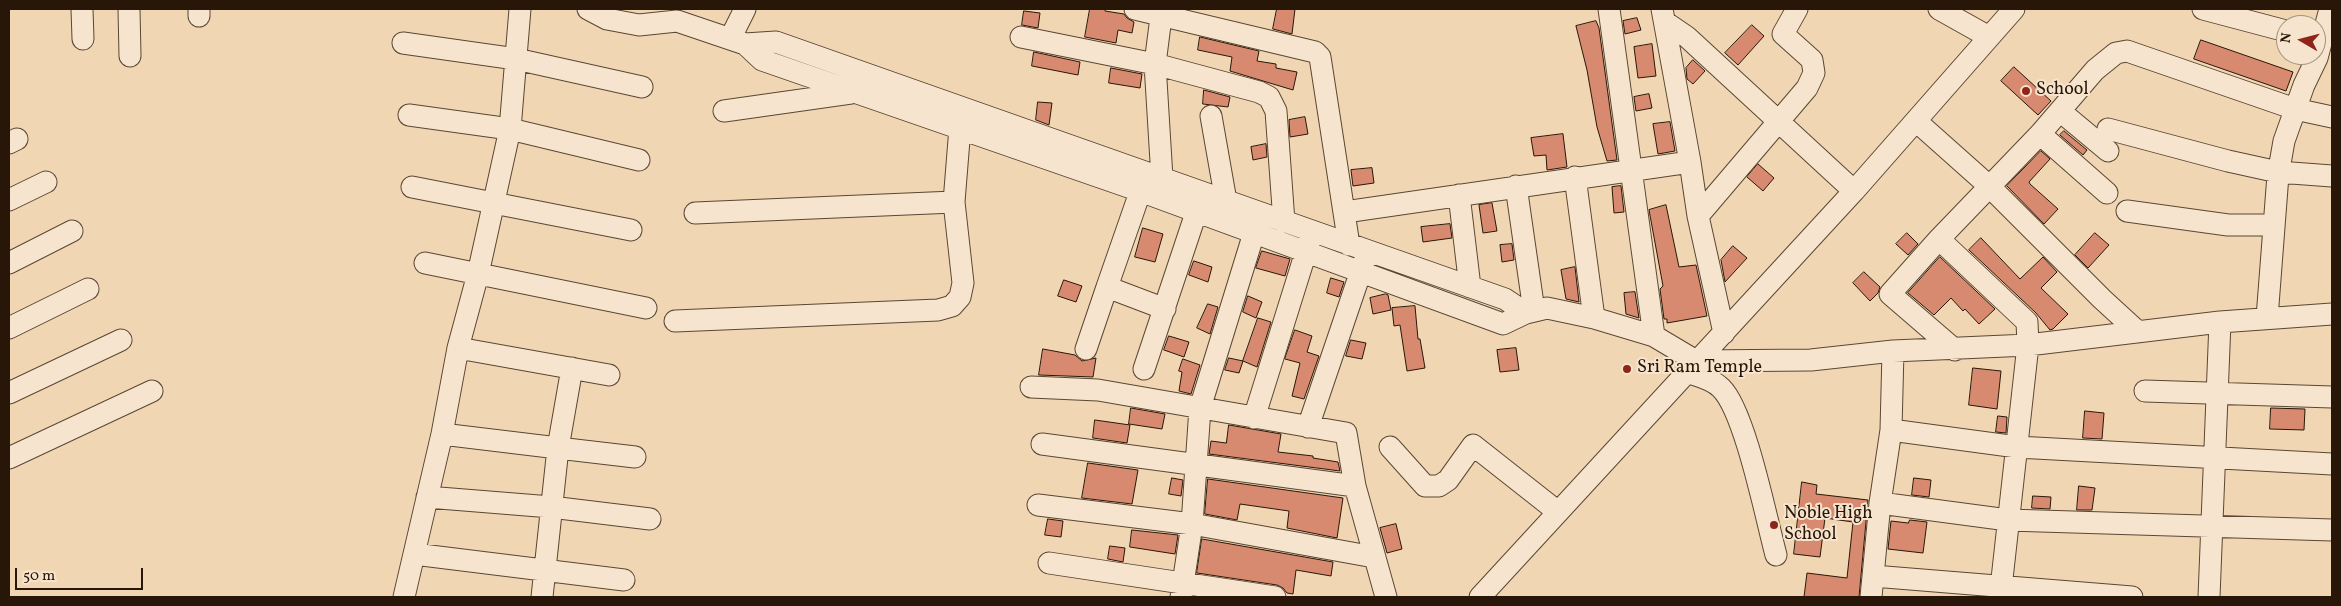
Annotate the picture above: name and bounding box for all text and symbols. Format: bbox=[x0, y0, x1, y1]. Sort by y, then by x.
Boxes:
north arrow bbox=[2276, 15, 2326, 65]
text: N bbox=[2277, 32, 2297, 44]
place label: School bbox=[2036, 80, 2089, 102]
marker: School bbox=[2020, 85, 2032, 97]
place label: Sri Ram Temple bbox=[1637, 358, 1762, 380]
marker: Sri Ram Temple bbox=[1621, 363, 1633, 375]
place label: Noble High School bbox=[1784, 504, 1873, 546]
marker: Noble High School bbox=[1768, 519, 1780, 531]
scale bar bbox=[18, 558, 145, 590]
text: 50 m bbox=[23, 566, 55, 587]

